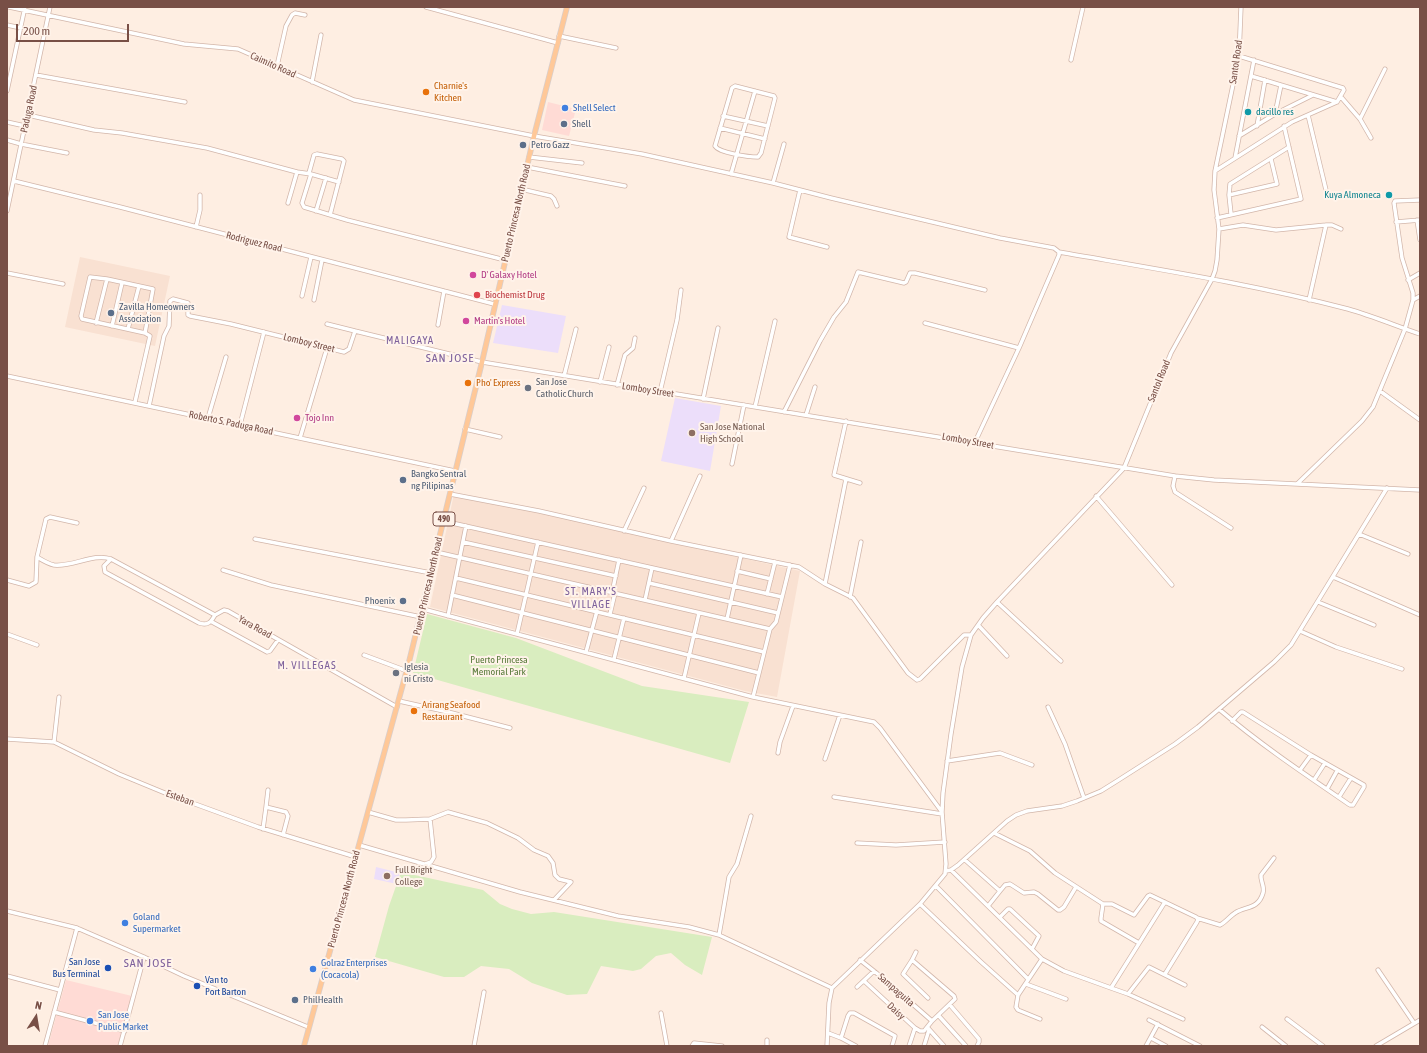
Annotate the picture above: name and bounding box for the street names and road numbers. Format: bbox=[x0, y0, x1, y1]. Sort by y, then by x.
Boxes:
street label: Santol Road bbox=[1227, 39, 1245, 85]
street label: Caimito Road bbox=[248, 50, 298, 80]
street label: Paduga Road bbox=[18, 84, 40, 134]
street label: Puerto Princesa North Road bbox=[499, 163, 533, 263]
street label: Rodriguez Road bbox=[225, 229, 283, 255]
street label: Lomboy Street bbox=[282, 331, 336, 355]
street label: Santol Road bbox=[1145, 358, 1173, 404]
street label: Lomboy Street bbox=[621, 380, 675, 400]
street label: Roberto S. Paduga Road bbox=[188, 408, 274, 438]
street label: Lomboy Street bbox=[941, 431, 995, 451]
road number: 490 bbox=[433, 512, 455, 526]
street label: Puerto Princesa North Road bbox=[411, 536, 445, 636]
street label: Yara Road bbox=[236, 613, 274, 641]
street label: Esteban bbox=[164, 787, 196, 809]
street label: Puerto Princesa North Road bbox=[325, 849, 363, 949]
street label: Sampaguita bbox=[875, 971, 917, 1009]
street label: Daisy bbox=[885, 1000, 907, 1022]

